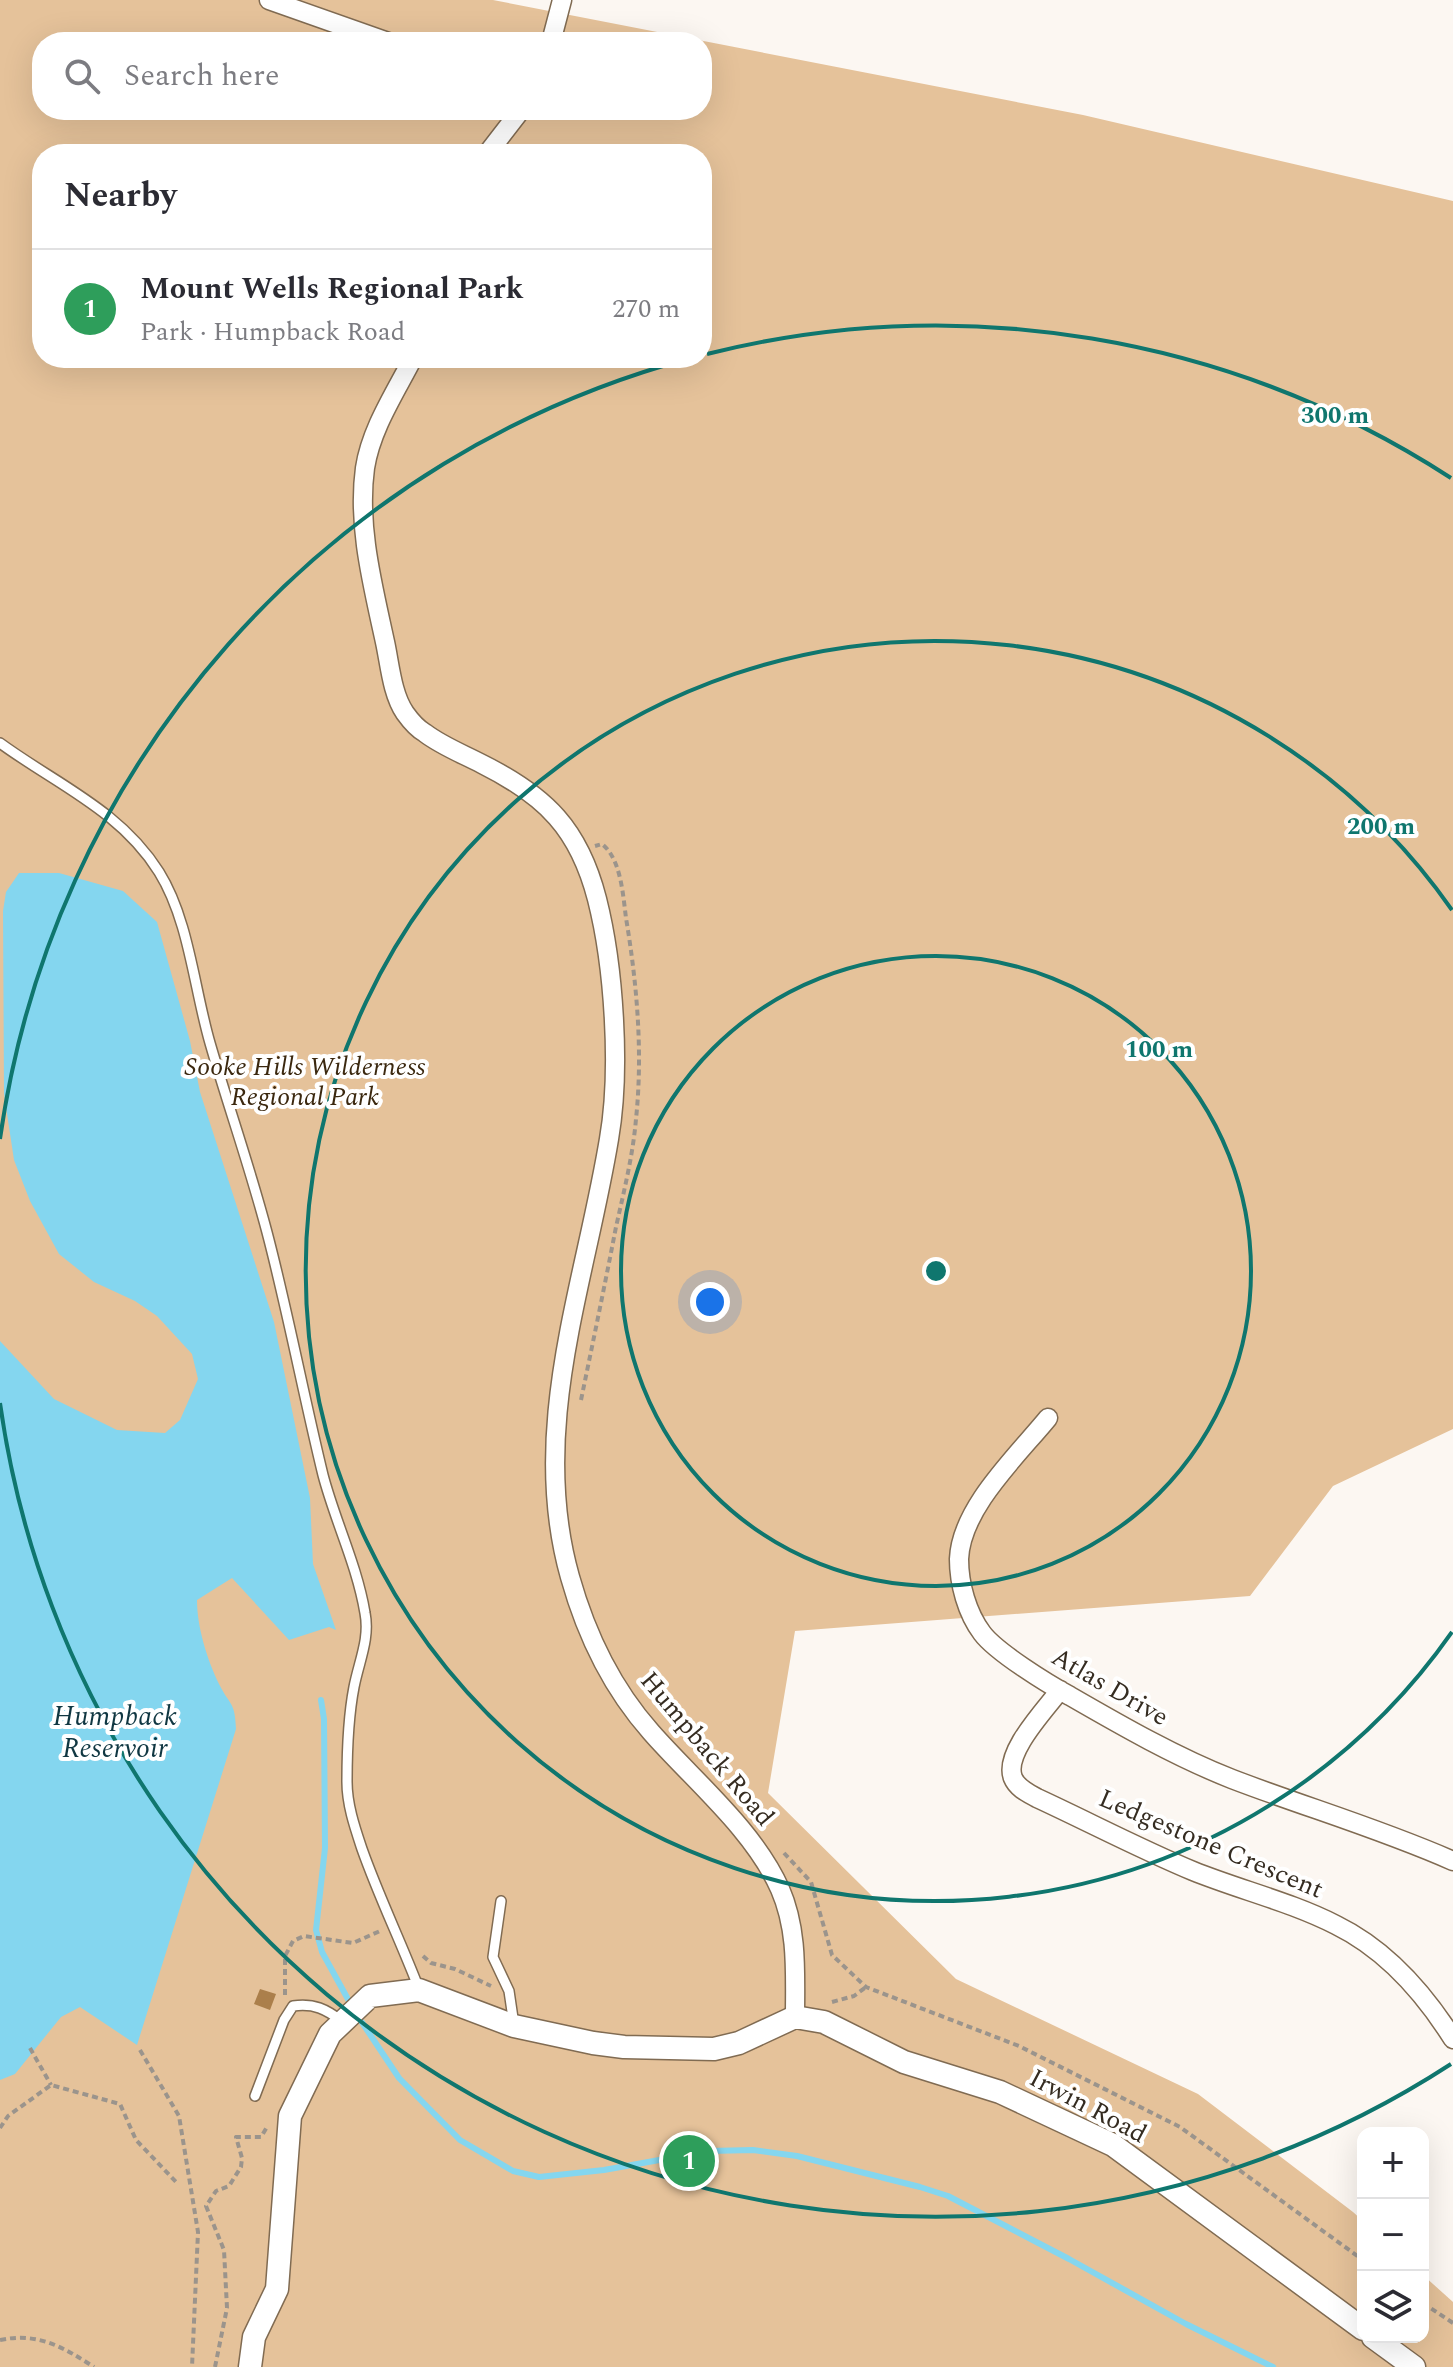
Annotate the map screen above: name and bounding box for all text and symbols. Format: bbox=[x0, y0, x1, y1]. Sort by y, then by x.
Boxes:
search box bbox=[32, 32, 712, 120]
text: Search here bbox=[124, 53, 280, 99]
icon: search bbox=[60, 54, 104, 98]
text: Nearby bbox=[64, 170, 177, 222]
text: Mount Wells Regional Park bbox=[140, 266, 524, 312]
text: 1 bbox=[83, 289, 97, 329]
text: 270 m bbox=[612, 289, 680, 329]
text: Park · Humpback Road bbox=[140, 312, 405, 352]
text: 300 m bbox=[1301, 398, 1369, 434]
text: 200 m bbox=[1347, 809, 1415, 845]
text: 100 m bbox=[1125, 1032, 1193, 1068]
park label: Sooke Hills Wilderness Regional Park bbox=[185, 1047, 426, 1117]
centre of rings bbox=[922, 1257, 950, 1285]
your location bbox=[690, 1282, 730, 1322]
street label: Atlas Drive bbox=[1044, 1637, 1176, 1737]
street label: Humpback Road bbox=[630, 1663, 784, 1835]
water label: Humpback Reservoir bbox=[53, 1695, 177, 1770]
street label: Ledgestone Crescent bbox=[1092, 1779, 1330, 1909]
street label: Irwin Road bbox=[1022, 2058, 1154, 2154]
map controls bbox=[1357, 2127, 1429, 2343]
button: + bbox=[1357, 2127, 1429, 2199]
pin: 1 bbox=[663, 2131, 715, 2191]
button: − bbox=[1357, 2199, 1429, 2271]
button: layers bbox=[1357, 2271, 1429, 2343]

